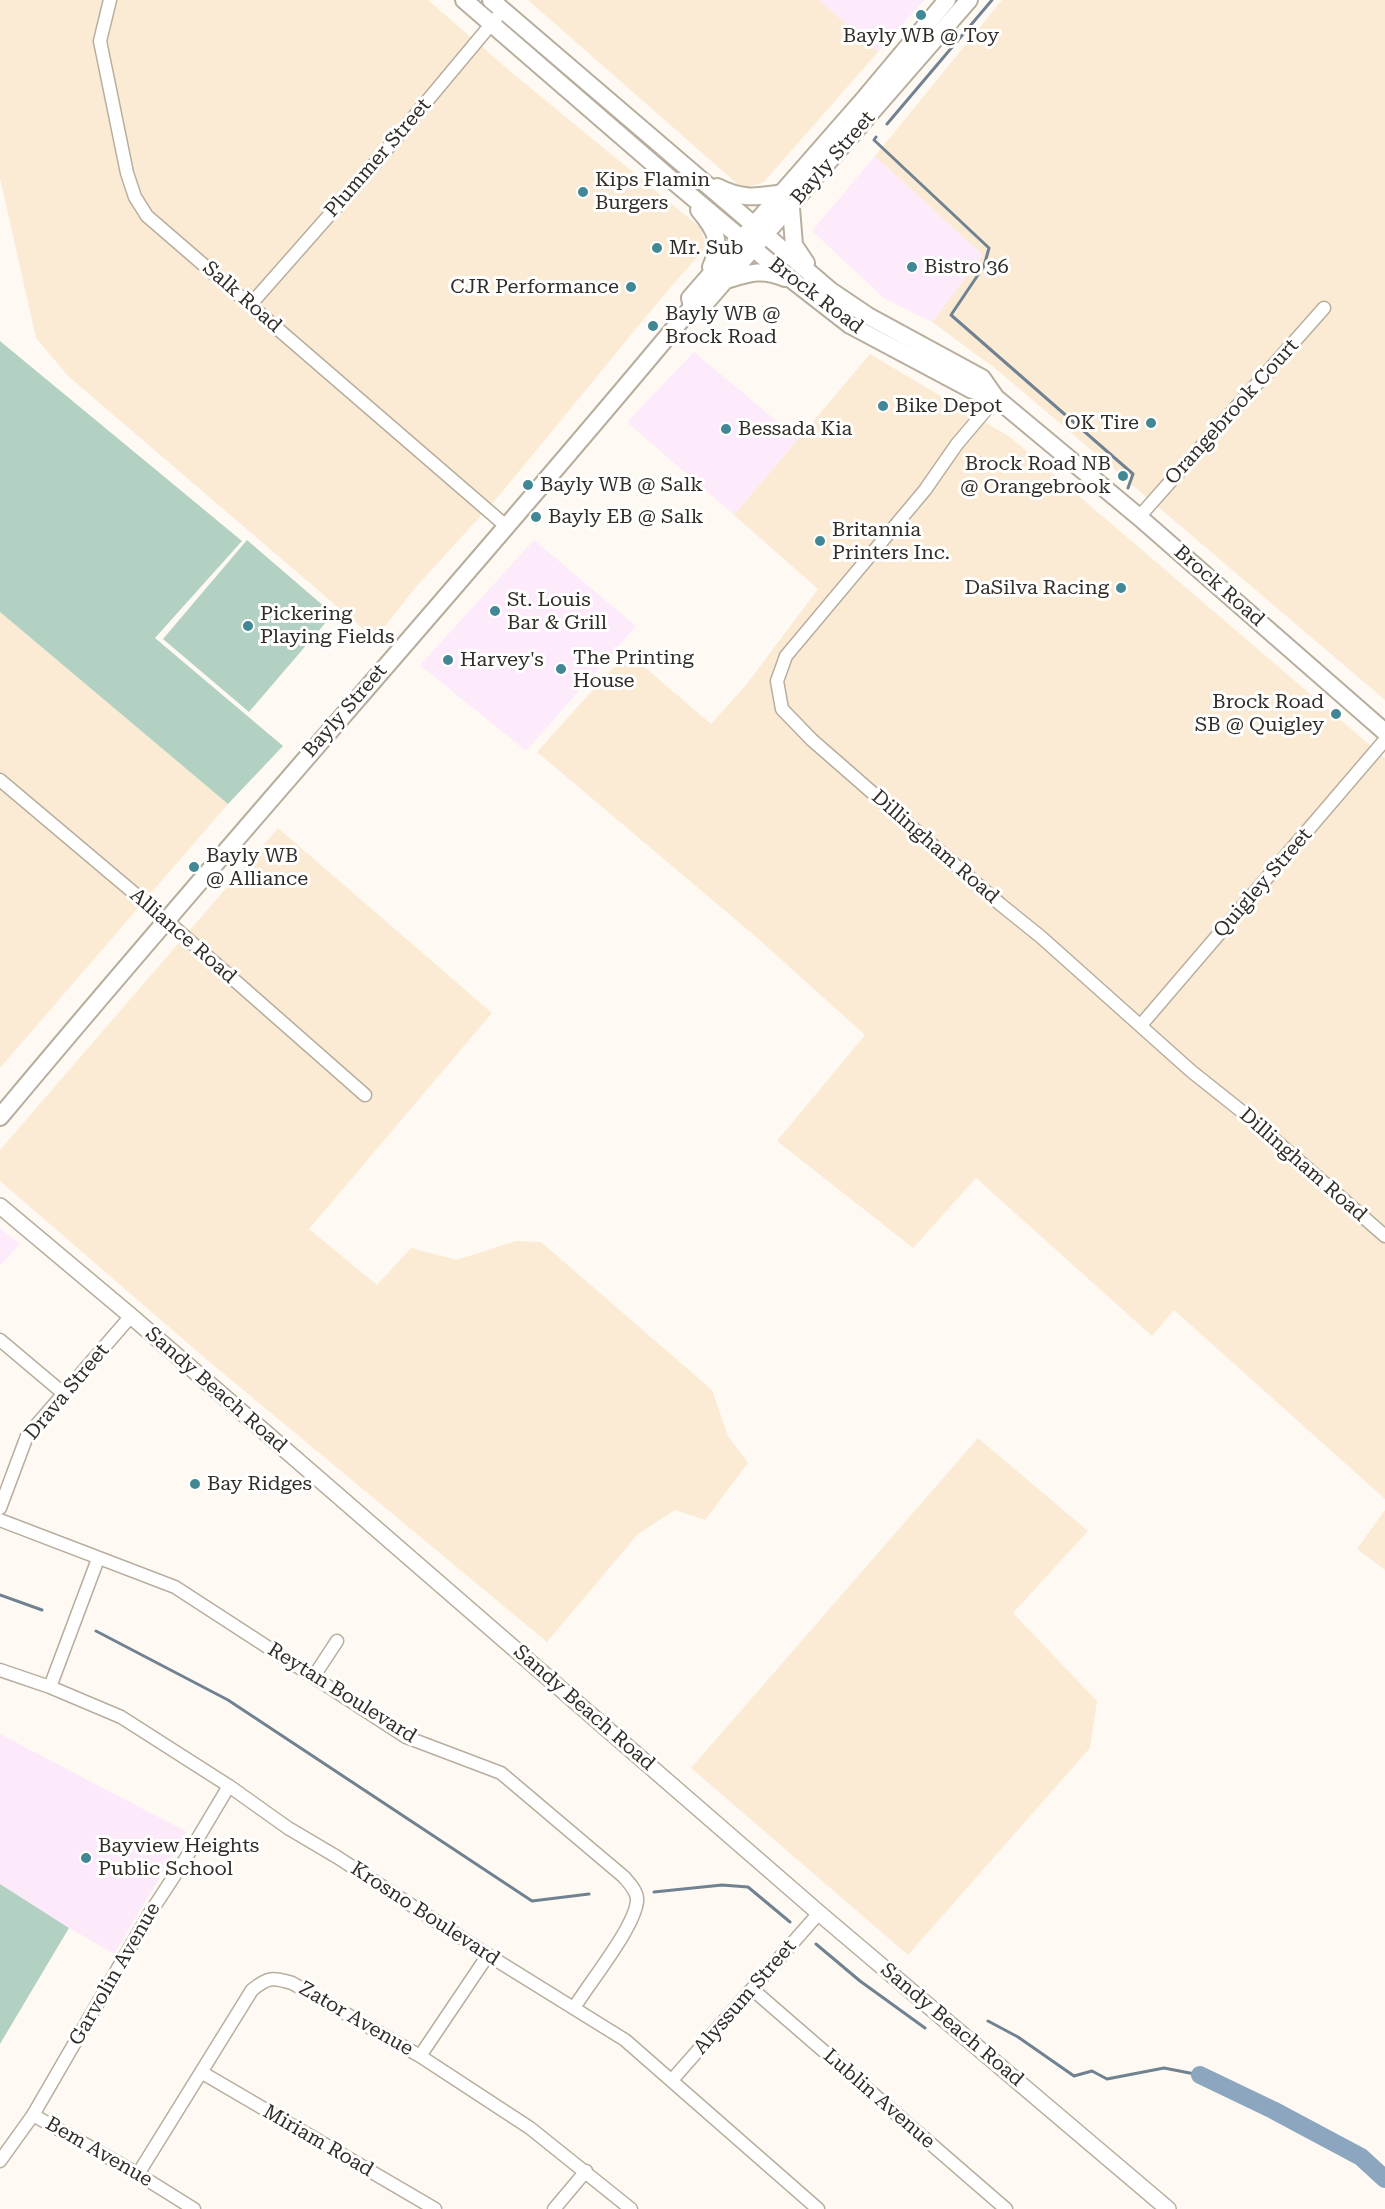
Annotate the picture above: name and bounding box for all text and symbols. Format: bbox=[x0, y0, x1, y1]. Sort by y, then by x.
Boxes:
marker: Bayly WB @ Toy bbox=[914, 8, 928, 22]
place label: Bayly WB @ Toy bbox=[843, 24, 999, 48]
street label: Plummer Street bbox=[320, 94, 436, 222]
street label: Bayly Street bbox=[786, 106, 880, 210]
place label: Kips Flamin Burgers bbox=[595, 168, 710, 215]
marker: Kips Flamin Burgers bbox=[576, 185, 590, 199]
place label: Mr. Sub bbox=[669, 236, 744, 260]
marker: Mr. Sub bbox=[650, 241, 664, 255]
street label: Brock Road bbox=[764, 253, 868, 339]
place label: Bistro 36 bbox=[924, 255, 1009, 279]
street label: Salk Road bbox=[198, 256, 286, 338]
marker: Bistro 36 bbox=[905, 260, 919, 274]
place label: CJR Performance bbox=[450, 275, 619, 299]
marker: CJR Performance bbox=[624, 280, 638, 294]
place label: Bayly WB @ Brock Road bbox=[665, 302, 780, 349]
marker: Bayly WB @ Brock Road bbox=[646, 319, 660, 333]
street label: Orangebrook Court bbox=[1160, 334, 1304, 490]
place label: Bike Depot bbox=[895, 394, 1002, 418]
marker: Bike Depot bbox=[876, 399, 890, 413]
place label: OK Tire bbox=[1065, 411, 1139, 435]
marker: OK Tire bbox=[1144, 416, 1158, 430]
place label: Bessada Kia bbox=[738, 417, 852, 441]
marker: Bessada Kia bbox=[719, 422, 733, 436]
place label: Brock Road NB @ Orangebrook bbox=[960, 452, 1111, 499]
marker: Brock Road NB @ Orangebrook bbox=[1116, 469, 1130, 483]
place label: Bayly WB @ Salk bbox=[540, 473, 703, 497]
marker: Bayly WB @ Salk bbox=[521, 478, 535, 492]
place label: Bayly EB @ Salk bbox=[548, 505, 703, 529]
marker: Bayly EB @ Salk bbox=[529, 510, 543, 524]
place label: Britannia Printers Inc. bbox=[832, 518, 950, 565]
marker: Britannia Printers Inc. bbox=[813, 534, 827, 548]
street label: Brock Road bbox=[1169, 540, 1269, 632]
place label: DaSilva Racing bbox=[964, 576, 1109, 600]
marker: DaSilva Racing bbox=[1114, 581, 1128, 595]
place label: St. Louis Bar & Grill bbox=[507, 588, 607, 635]
place label: Pickering Playing Fields bbox=[260, 602, 394, 649]
marker: St. Louis Bar & Grill bbox=[488, 604, 502, 618]
marker: Pickering Playing Fields bbox=[241, 619, 255, 633]
place label: The Printing House bbox=[573, 646, 694, 693]
place label: Harvey's bbox=[460, 648, 544, 672]
marker: Harvey's bbox=[441, 653, 455, 667]
street label: Bayly Street bbox=[298, 659, 392, 763]
marker: The Printing House bbox=[554, 662, 568, 676]
place label: Brock Road SB @ Quigley bbox=[1195, 690, 1324, 737]
marker: Brock Road SB @ Quigley bbox=[1329, 707, 1343, 721]
street label: Dillingham Road bbox=[866, 785, 1004, 909]
street label: Quigley Street bbox=[1209, 823, 1317, 943]
place label: Bayly WB @ Alliance bbox=[206, 844, 308, 891]
marker: Bayly WB @ Alliance bbox=[187, 860, 201, 874]
street label: Alliance Road bbox=[125, 883, 241, 989]
street label: Dillingham Road bbox=[1234, 1103, 1372, 1227]
street label: Sandy Beach Road bbox=[140, 1322, 292, 1458]
street label: Drava Street bbox=[20, 1339, 114, 1445]
place label: Bay Ridges bbox=[207, 1472, 312, 1496]
marker: Bay Ridges bbox=[188, 1477, 202, 1491]
street label: Reytan Boulevard bbox=[263, 1638, 421, 1748]
street label: Sandy Beach Road bbox=[508, 1640, 660, 1776]
place label: Bayview Heights Public School bbox=[98, 1834, 259, 1881]
marker: Bayview Heights Public School bbox=[79, 1851, 93, 1865]
street label: Krosno Boulevard bbox=[346, 1857, 504, 1971]
street label: Garvolin Avenue bbox=[64, 1898, 166, 2050]
street label: Alyssum Street bbox=[689, 1935, 801, 2059]
street label: Sandy Beach Road bbox=[876, 1958, 1028, 2092]
street label: Zator Avenue bbox=[295, 1977, 417, 2061]
street label: Lublin Avenue bbox=[818, 2044, 940, 2154]
street label: Miriam Road bbox=[259, 2100, 377, 2182]
street label: Bem Avenue bbox=[41, 2112, 157, 2192]

